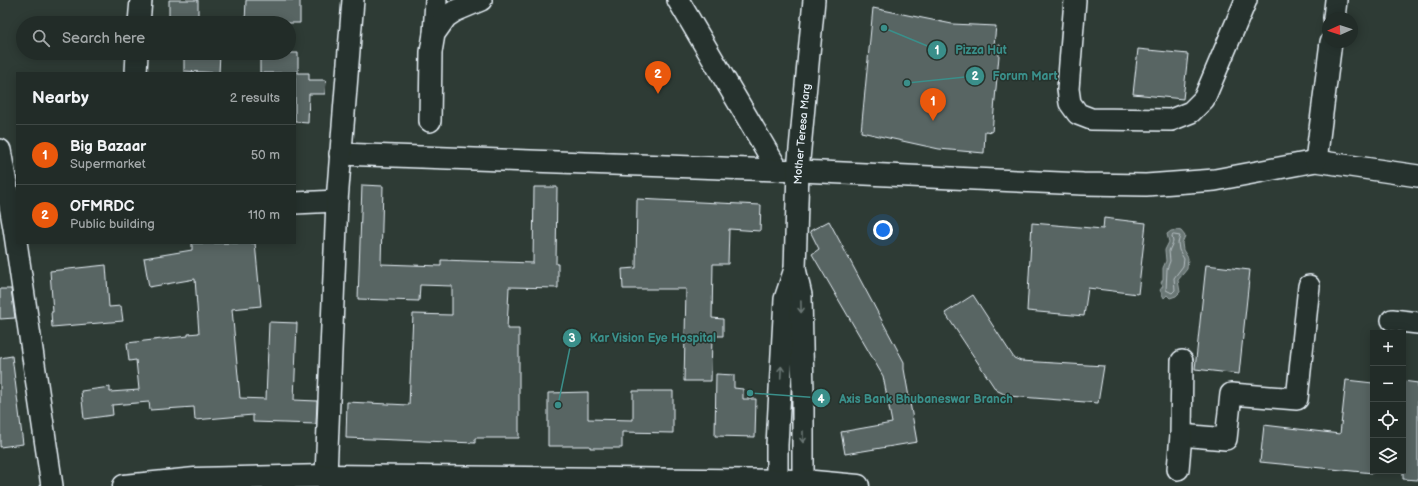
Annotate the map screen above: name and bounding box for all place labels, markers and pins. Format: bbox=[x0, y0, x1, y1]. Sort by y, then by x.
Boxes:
callout: Pizza Hut bbox=[927, 38, 1015, 62]
pin: 2 bbox=[645, 61, 671, 94]
callout: Forum Mart bbox=[965, 64, 1066, 88]
pin: 1 bbox=[920, 88, 946, 121]
callout: Kar Vision Eye Hospital bbox=[562, 326, 725, 350]
callout: Axis Bank Bhubaneswar Branch bbox=[811, 386, 1021, 410]

